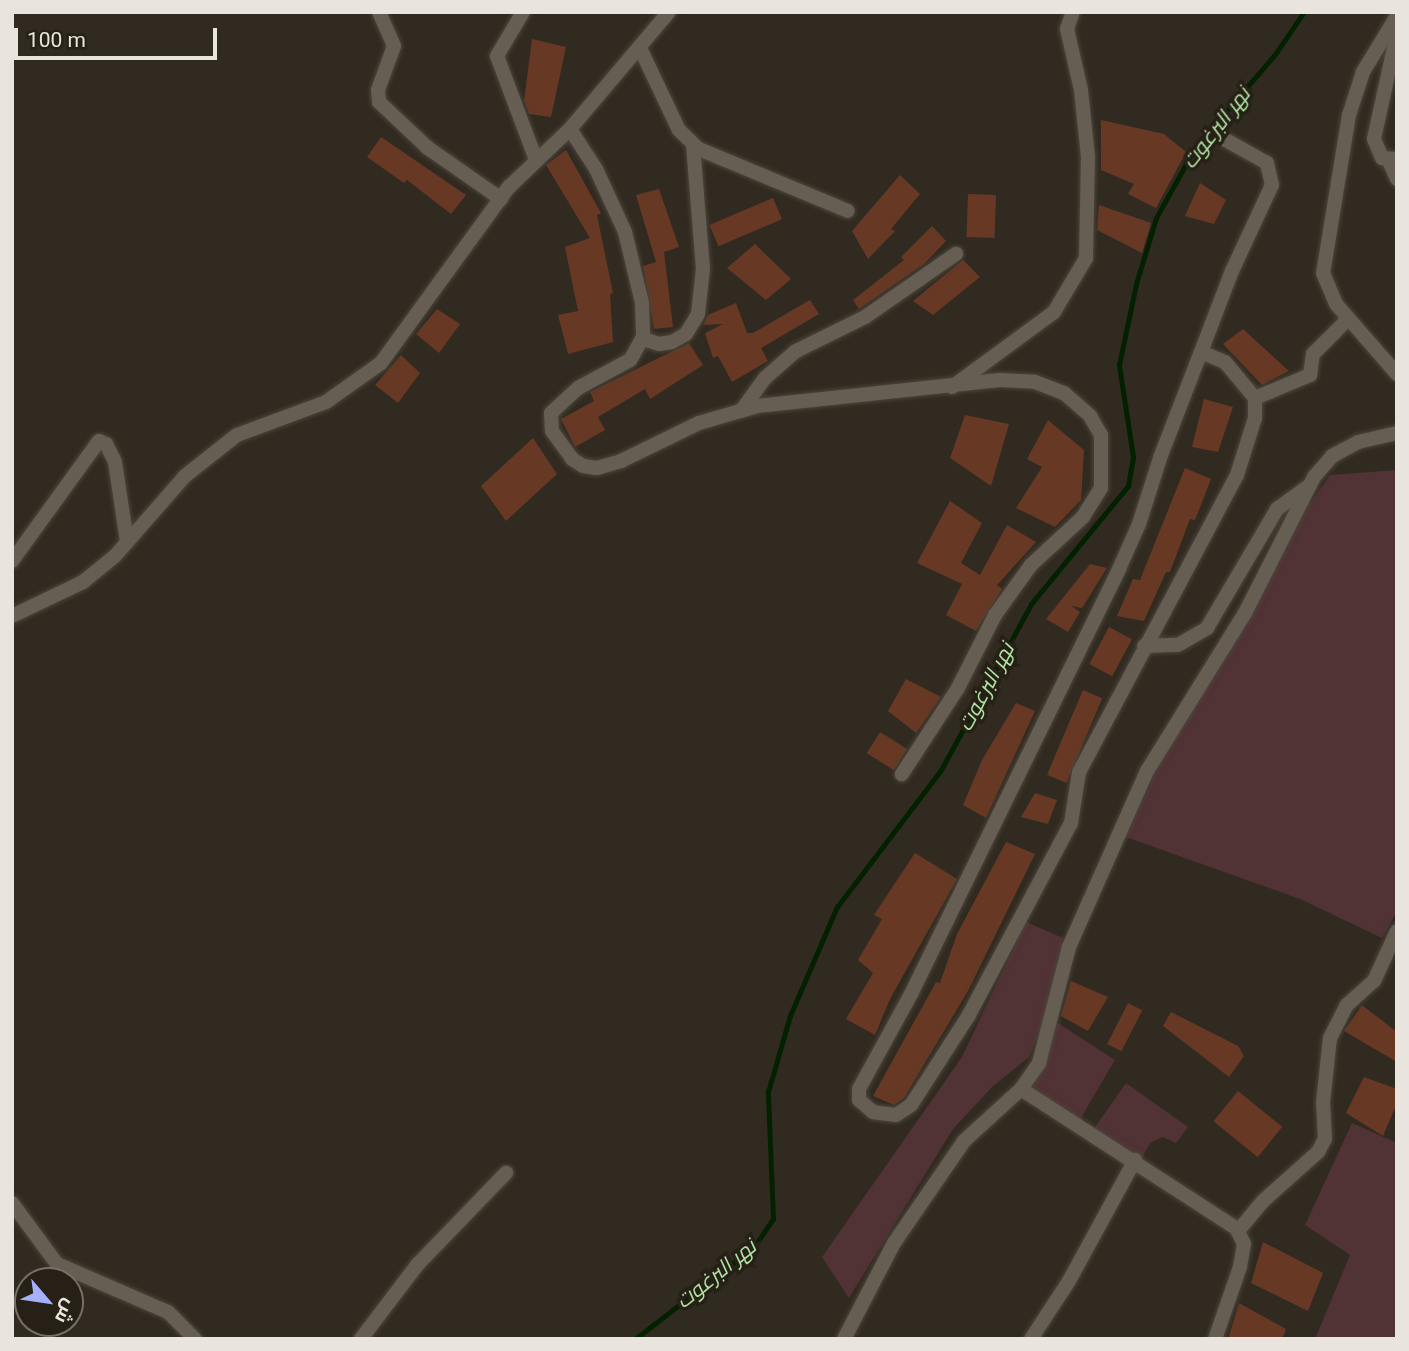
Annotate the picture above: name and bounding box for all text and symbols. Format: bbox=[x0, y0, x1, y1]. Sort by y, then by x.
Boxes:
scale bar bbox=[18, 14, 220, 58]
text: 100 m bbox=[27, 28, 86, 52]
water label: نهر البرغوت bbox=[1177, 82, 1255, 174]
water label: نهر البرغوت bbox=[952, 639, 1020, 735]
water label: نهر البرغوت bbox=[671, 1234, 761, 1314]
north arrow bbox=[14, 1267, 84, 1337]
text: ش bbox=[50, 1295, 82, 1328]

